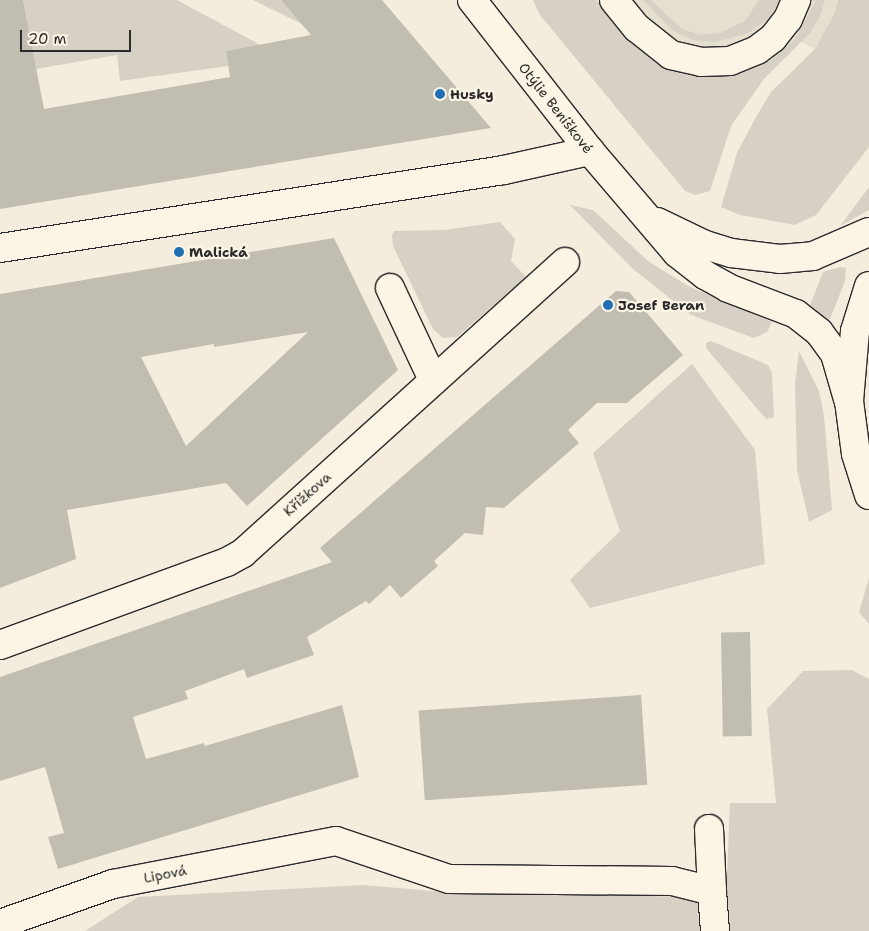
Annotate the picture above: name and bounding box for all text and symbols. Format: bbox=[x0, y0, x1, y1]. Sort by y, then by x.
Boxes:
scale bar bbox=[22, 20, 134, 52]
text: 20 m bbox=[28, 29, 67, 49]
street label: Otýlie Beníškové bbox=[515, 59, 597, 157]
place label: Husky bbox=[450, 86, 494, 102]
marker: Husky bbox=[434, 88, 446, 100]
place label: Malická bbox=[189, 244, 248, 260]
marker: Malická bbox=[173, 246, 185, 258]
place label: Josef Beran bbox=[618, 297, 704, 313]
marker: Josef Beran bbox=[602, 299, 614, 311]
street label: Křížkova bbox=[280, 468, 334, 520]
street label: Lipová bbox=[142, 862, 188, 886]

